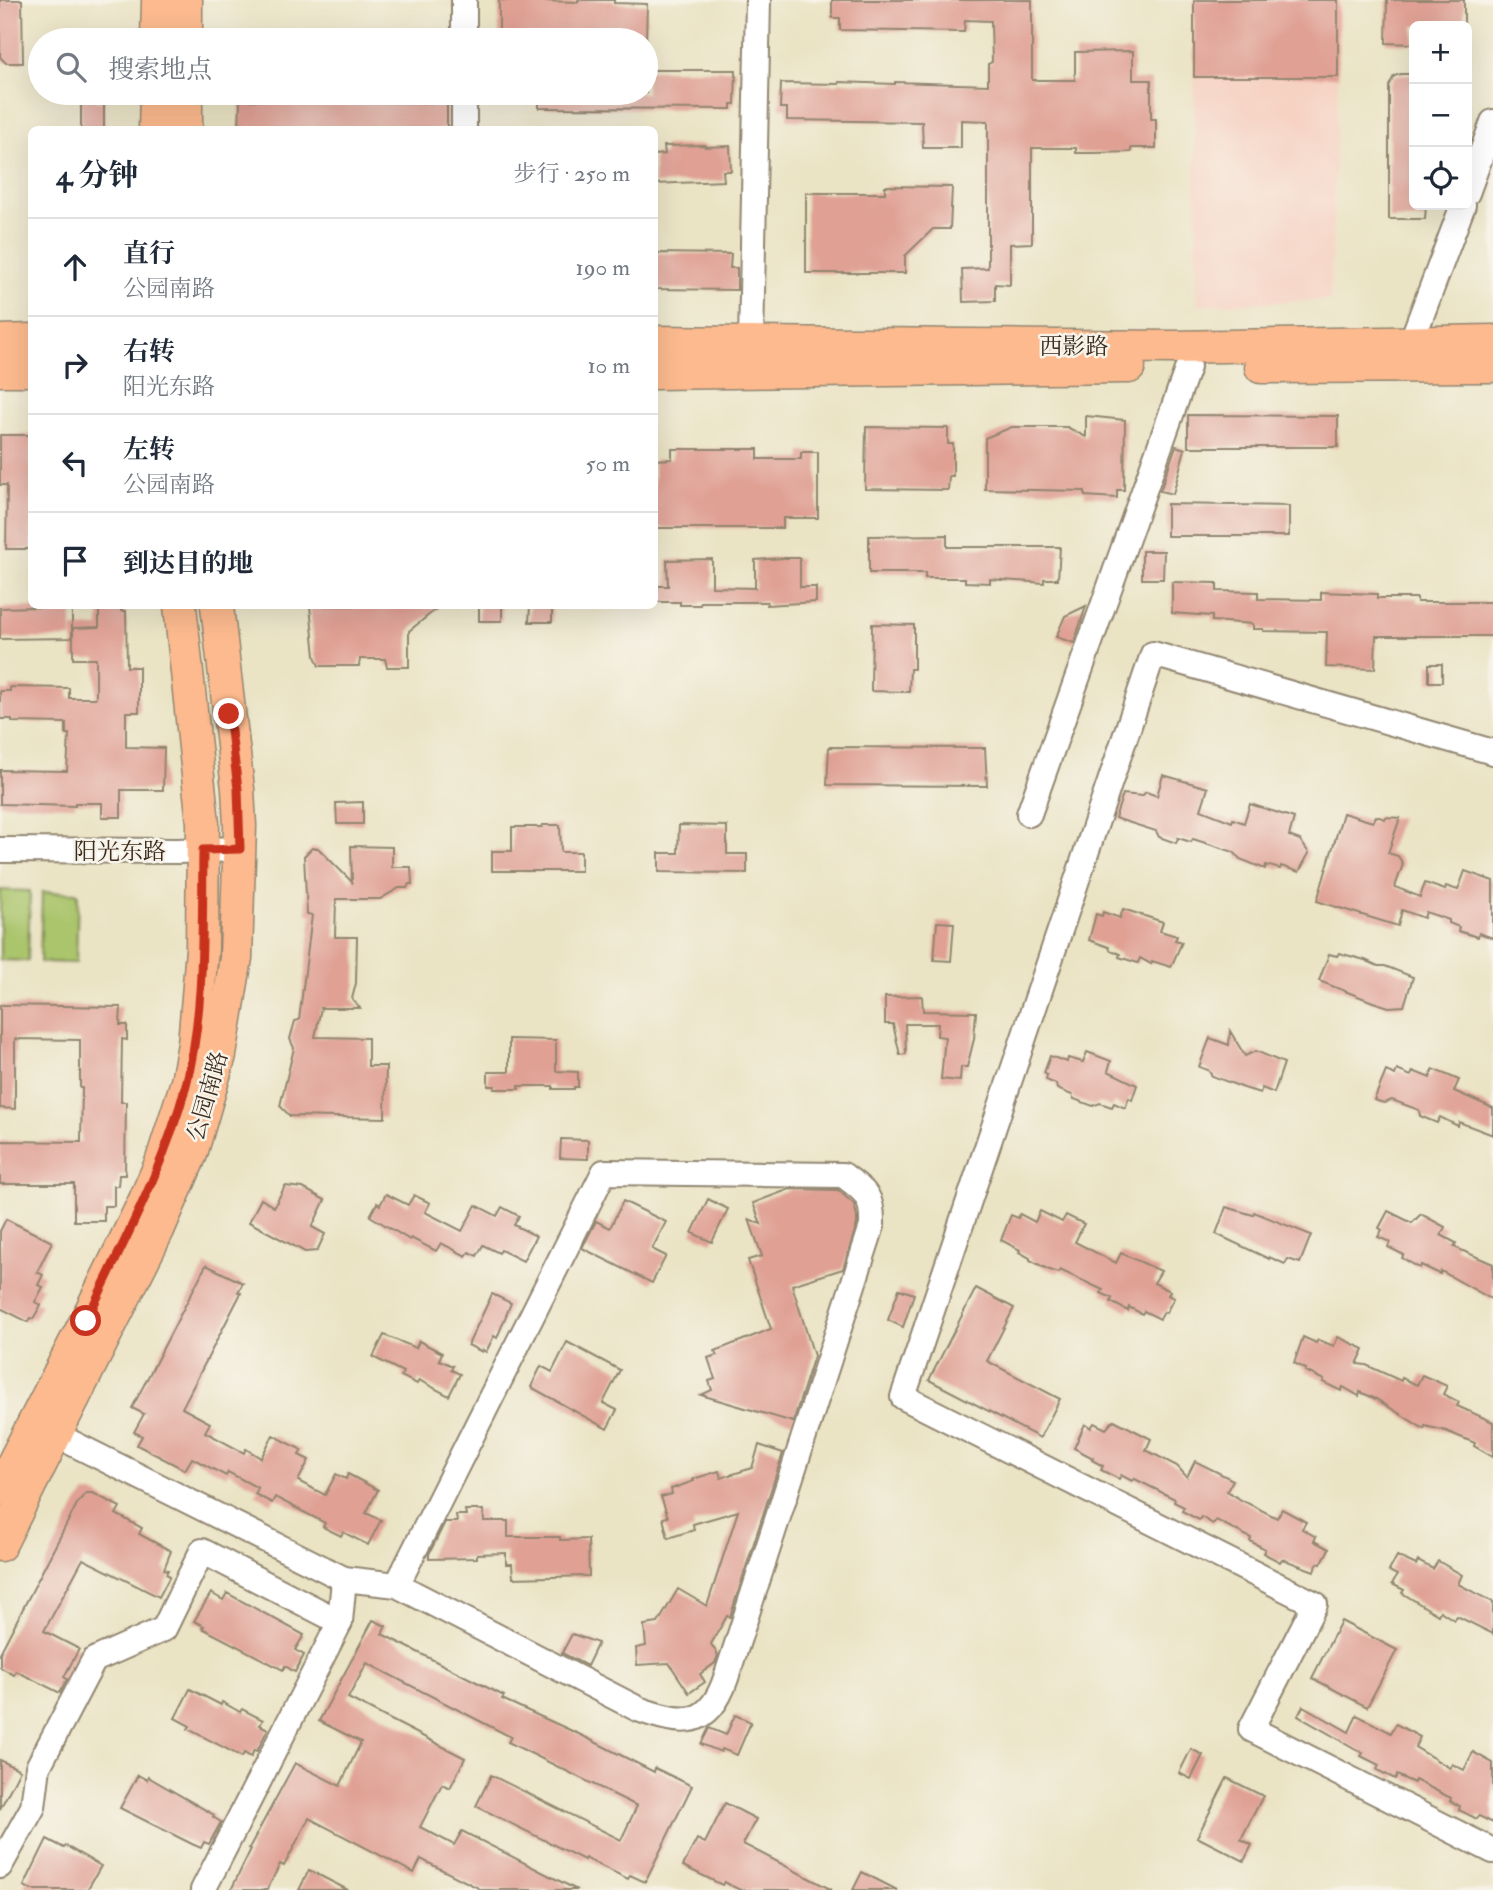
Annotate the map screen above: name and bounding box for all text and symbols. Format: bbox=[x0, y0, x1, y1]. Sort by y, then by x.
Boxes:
map controls bbox=[1409, 21, 1472, 210]
button: + bbox=[1409, 21, 1472, 84]
search box bbox=[28, 28, 658, 105]
icon: search bbox=[52, 48, 90, 86]
text: 搜索地点 bbox=[108, 54, 212, 86]
button: − bbox=[1409, 84, 1472, 147]
button: locate bbox=[1409, 147, 1472, 210]
text: 4 分钟 bbox=[56, 157, 139, 194]
text: 步行 · 250 m bbox=[514, 159, 630, 188]
text: 直行 bbox=[123, 238, 175, 270]
icon: ahead bbox=[56, 248, 94, 286]
text: 190 m bbox=[576, 253, 630, 282]
text: 公园南路 bbox=[123, 274, 215, 303]
street label: 西影路 bbox=[1040, 332, 1109, 361]
text: 右转 bbox=[123, 336, 175, 368]
icon: right bbox=[56, 346, 94, 384]
text: 10 m bbox=[587, 351, 630, 380]
text: 阳光东路 bbox=[123, 372, 215, 401]
text: 左转 bbox=[123, 434, 175, 466]
icon: left bbox=[56, 444, 94, 482]
text: 50 m bbox=[586, 449, 630, 478]
text: 公园南路 bbox=[123, 470, 215, 499]
icon: arrive bbox=[56, 542, 94, 580]
text: 到达目的地 bbox=[123, 548, 253, 580]
route end bbox=[213, 698, 244, 729]
street label: 阳光东路 bbox=[74, 837, 166, 866]
street label: 公园南路 bbox=[181, 1048, 234, 1144]
route start bbox=[70, 1305, 101, 1336]

